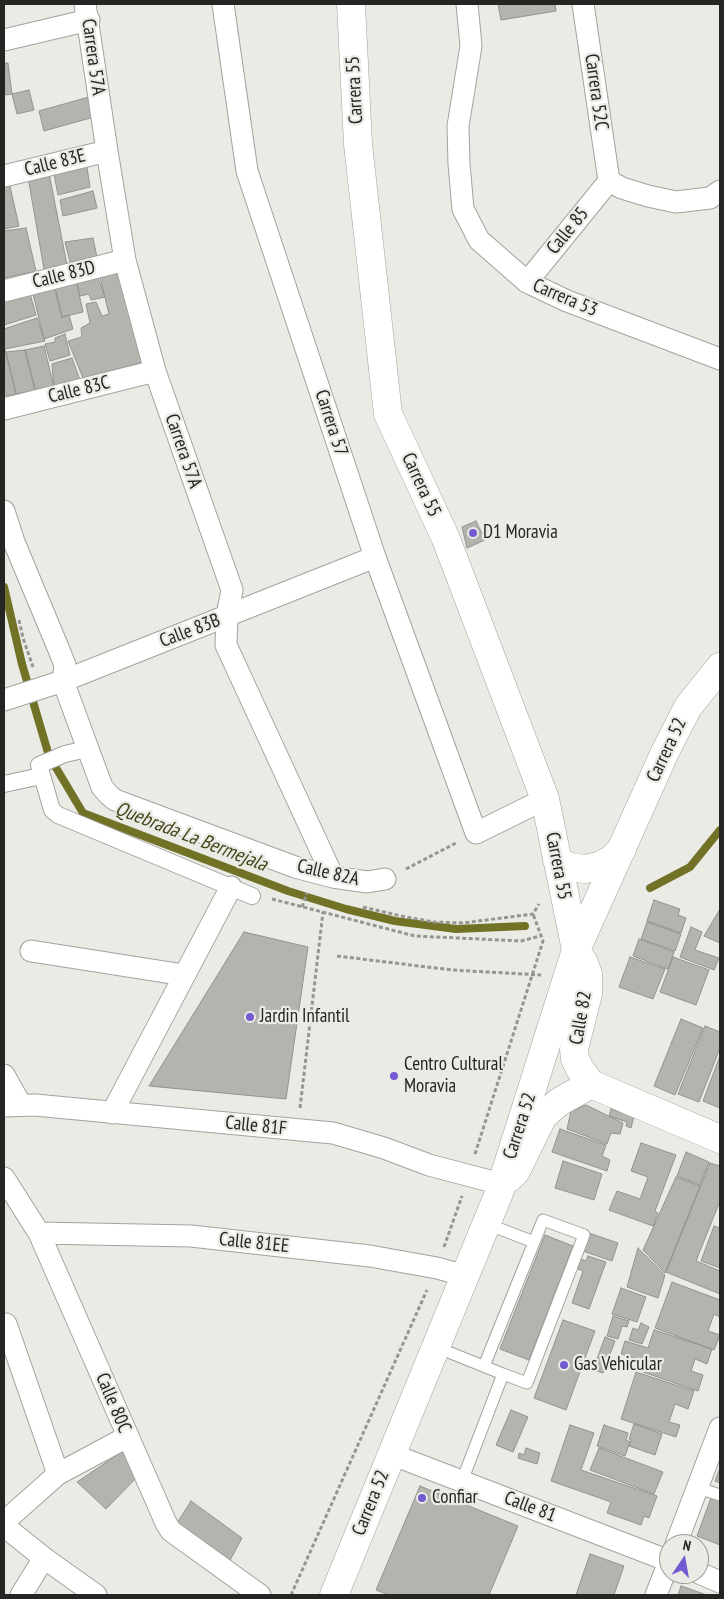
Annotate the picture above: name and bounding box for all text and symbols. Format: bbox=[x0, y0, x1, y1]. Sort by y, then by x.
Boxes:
street label: Carrera 57A bbox=[76, 17, 110, 97]
street label: Carrera 52C bbox=[579, 52, 613, 132]
street label: Carrera 55 bbox=[342, 55, 368, 125]
street label: Calle 83E bbox=[22, 144, 88, 182]
street label: Calle 85 bbox=[542, 203, 594, 259]
street label: Calle 83D bbox=[30, 256, 98, 294]
street label: Carrera 53 bbox=[529, 274, 601, 322]
street label: Calle 83C bbox=[46, 371, 112, 409]
street label: Carrera 57 bbox=[310, 387, 352, 459]
street label: Carrera 57A bbox=[160, 411, 206, 491]
street label: Carrera 55 bbox=[396, 449, 446, 521]
place label: D1 Moravia bbox=[483, 522, 558, 544]
marker: D1 Moravia bbox=[467, 527, 479, 539]
street label: Calle 83B bbox=[157, 609, 223, 653]
street label: Carrera 52 bbox=[642, 714, 692, 786]
water label: Quebrada La Bermejala bbox=[112, 797, 270, 877]
street label: Carrera 55 bbox=[540, 830, 576, 902]
street label: Calle 82A bbox=[295, 855, 361, 891]
street label: Calle 82 bbox=[565, 989, 597, 1047]
place label: Jardin Infantil bbox=[260, 1006, 349, 1028]
marker: Jardin Infantil bbox=[244, 1011, 256, 1023]
place label: Centro Cultural Moravia bbox=[404, 1054, 503, 1098]
marker: Centro Cultural Moravia bbox=[388, 1070, 400, 1082]
street label: Carrera 52 bbox=[499, 1090, 541, 1162]
street label: Calle 81F bbox=[224, 1111, 288, 1141]
street label: Calle 81EE bbox=[218, 1228, 290, 1258]
place label: Gas Vehicular bbox=[574, 1354, 662, 1376]
marker: Gas Vehicular bbox=[558, 1359, 570, 1371]
street label: Calle 80C bbox=[90, 1370, 136, 1436]
street label: Carrera 52 bbox=[348, 1467, 394, 1539]
place label: Confiar bbox=[432, 1487, 478, 1509]
street label: Calle 81 bbox=[501, 1487, 559, 1527]
marker: Confiar bbox=[416, 1492, 428, 1504]
north arrow bbox=[659, 1534, 709, 1584]
text: N bbox=[681, 1536, 692, 1555]

